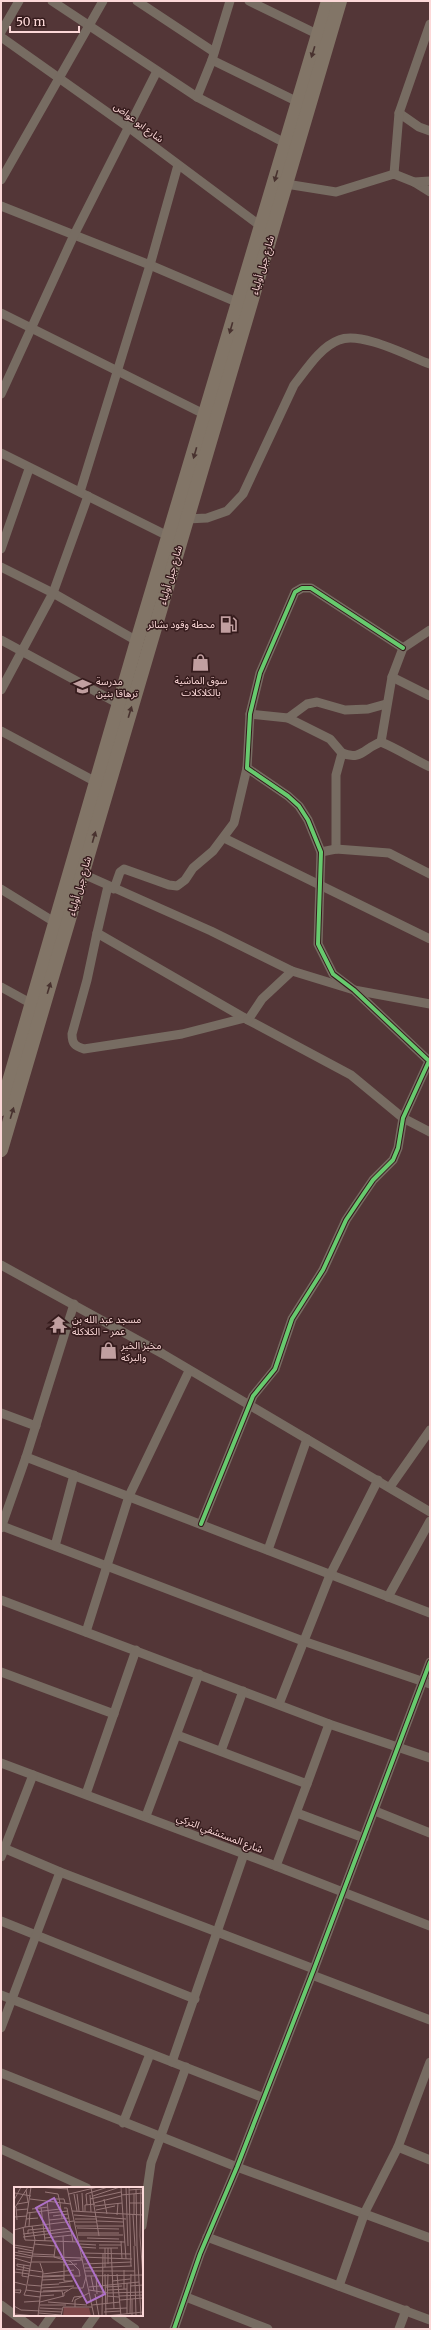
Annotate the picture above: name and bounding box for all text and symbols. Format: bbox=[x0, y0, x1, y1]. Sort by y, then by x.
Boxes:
scale bar bbox=[10, 8, 79, 34]
text: 50 m bbox=[16, 14, 45, 29]
one-way arrow bbox=[310, 46, 316, 58]
street label: شارع ابو عواض bbox=[111, 99, 166, 146]
one-way arrow bbox=[273, 171, 279, 183]
street label: شارع جبل أولياء bbox=[248, 234, 278, 297]
one-way arrow bbox=[228, 322, 234, 334]
one-way arrow bbox=[192, 447, 198, 459]
street label: شارع جبل أولياء bbox=[156, 544, 186, 607]
fuel station icon: محطة وقود بشائر bbox=[218, 614, 238, 634]
place label: محطة وقود بشائر bbox=[146, 618, 215, 631]
shop icon: سوق الماشية بالكلاكلات bbox=[191, 653, 211, 673]
place label: سوق الماشية بالكلاكلات bbox=[175, 674, 228, 699]
place label: مدرسة ترهاقا بنين bbox=[96, 675, 138, 700]
school or university icon: مدرسة ترهاقا بنين bbox=[73, 677, 93, 697]
one-way arrow bbox=[127, 706, 133, 718]
one-way arrow bbox=[91, 830, 97, 842]
street label: شارع جبل أولياء bbox=[65, 855, 95, 918]
one-way arrow bbox=[46, 982, 52, 994]
one-way arrow bbox=[9, 1107, 15, 1119]
place label: مسجد عبد الله بن عمر - الكلاكلة bbox=[72, 1313, 141, 1338]
temple icon: مسجد عبد الله بن عمر - الكلاكلة bbox=[49, 1315, 69, 1335]
place label: مخبز الخير والبركة bbox=[120, 1339, 161, 1364]
shop icon: مخبز الخير والبركة bbox=[98, 1341, 118, 1361]
street label: شارع المستشفي التركي bbox=[174, 1811, 265, 1857]
inset map bbox=[14, 2187, 143, 2316]

